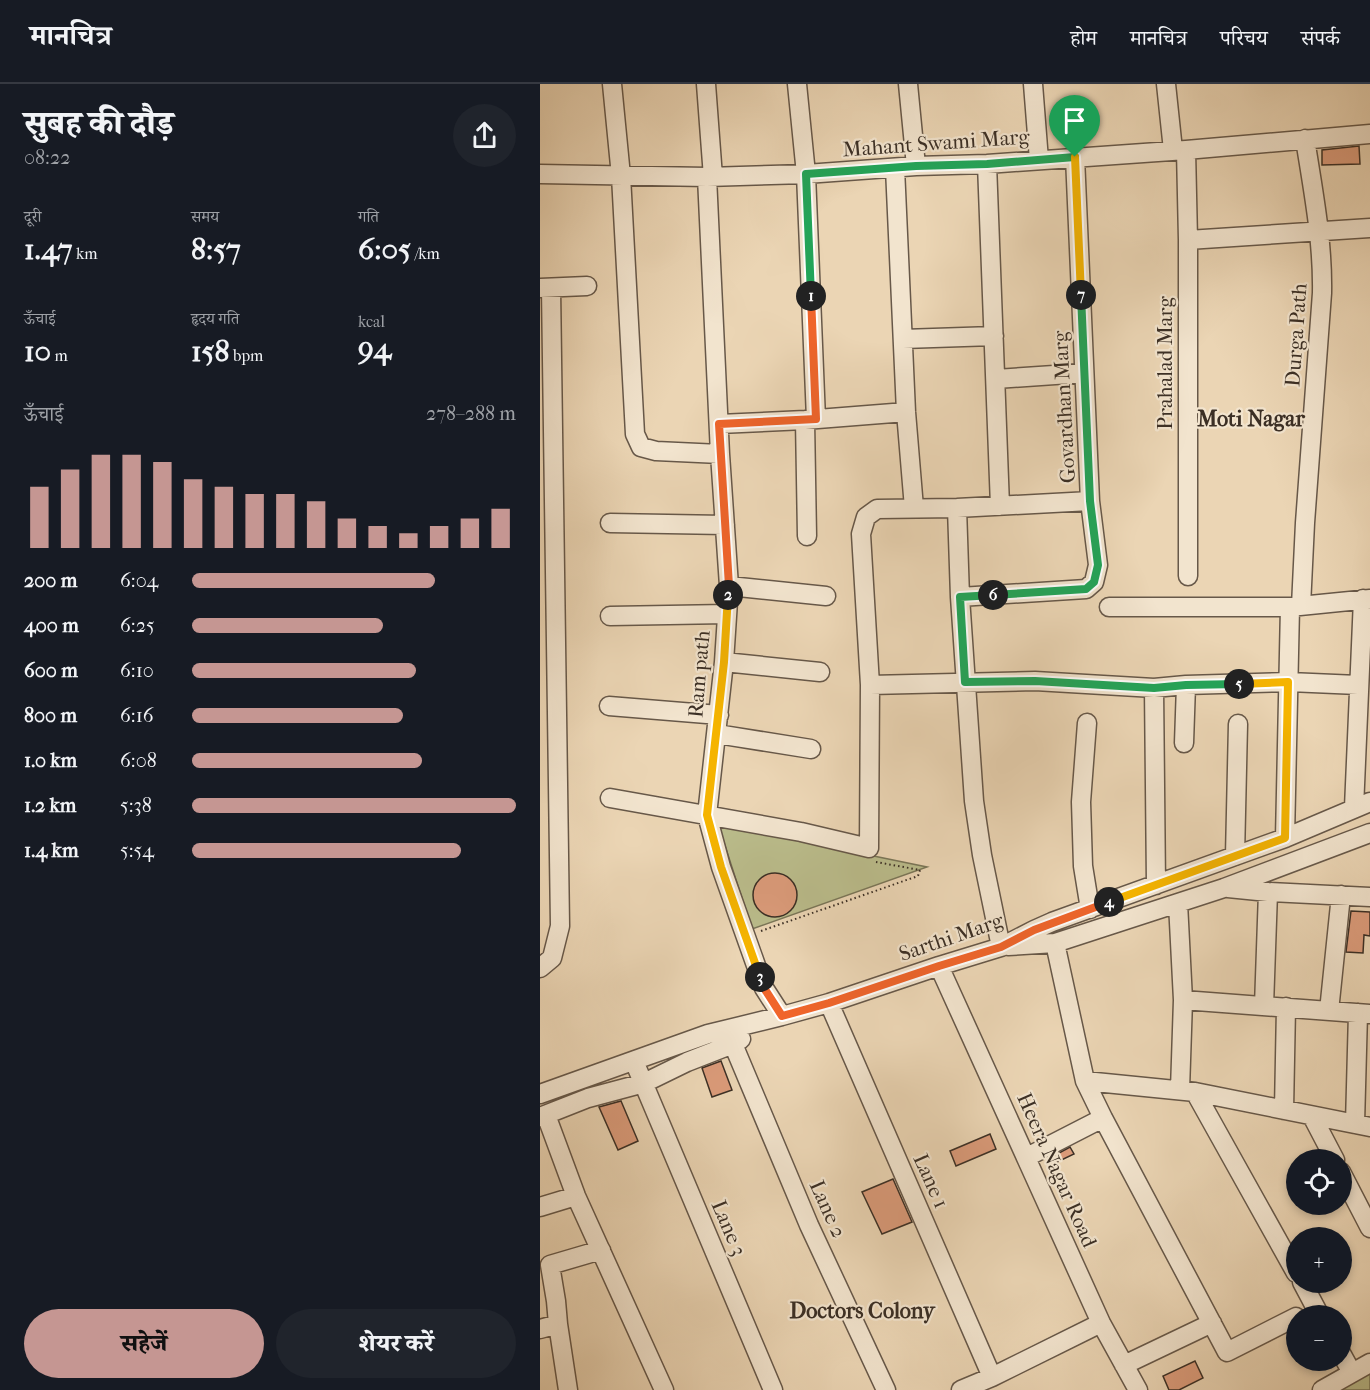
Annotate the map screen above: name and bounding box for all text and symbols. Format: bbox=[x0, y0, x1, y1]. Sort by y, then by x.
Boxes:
text: मानचित्र bbox=[30, 19, 112, 52]
text: होम bbox=[1070, 26, 1097, 50]
text: मानचित्र bbox=[1130, 26, 1187, 50]
text: परिचय bbox=[1220, 26, 1268, 50]
text: संपर्क bbox=[1301, 26, 1340, 50]
pin bbox=[1049, 95, 1100, 157]
text: सुबह की दौड़ bbox=[24, 104, 174, 143]
button: share bbox=[453, 104, 516, 167]
icon: arrive bbox=[1058, 104, 1091, 137]
street label: Mahant Swami Marg bbox=[842, 124, 1031, 162]
text: 08:22 bbox=[24, 146, 71, 169]
text: दूरी bbox=[24, 207, 41, 226]
text: समय bbox=[191, 207, 219, 226]
text: गति bbox=[358, 207, 379, 226]
text: 1.47 bbox=[24, 232, 73, 267]
text: 8:57 bbox=[191, 232, 241, 267]
text: 6:05 bbox=[358, 232, 411, 267]
text: km bbox=[73, 244, 98, 263]
text: /km bbox=[411, 244, 440, 263]
pin: 7 bbox=[1066, 280, 1096, 310]
pin: 1 bbox=[796, 281, 826, 311]
street label: Durga Path bbox=[1280, 282, 1312, 388]
text: 7 bbox=[1077, 285, 1085, 304]
text: 1 bbox=[808, 286, 814, 305]
street label: Prahalad Marg bbox=[1153, 296, 1177, 430]
text: ऊँचाई bbox=[24, 309, 56, 328]
text: हृदय गति bbox=[191, 309, 239, 328]
text: kcal bbox=[358, 312, 385, 331]
street label: Govardhan Marg bbox=[1048, 329, 1080, 484]
text: 94 bbox=[358, 331, 391, 366]
text: 10 bbox=[24, 334, 51, 369]
text: 158 bbox=[191, 334, 230, 369]
text: m bbox=[51, 346, 68, 365]
text: bpm bbox=[230, 346, 263, 365]
text: 278–288 m bbox=[426, 402, 516, 425]
text: ऊँचाई bbox=[24, 403, 63, 426]
district label: Moti Nagar bbox=[1196, 406, 1305, 432]
text: 200 m bbox=[24, 569, 77, 592]
text: 6:04 bbox=[120, 569, 158, 592]
pin: 2 bbox=[713, 580, 743, 610]
pin: 6 bbox=[978, 580, 1008, 610]
text: 2 bbox=[724, 585, 732, 604]
text: 6 bbox=[989, 585, 997, 604]
text: 400 m bbox=[24, 614, 79, 637]
text: 6:25 bbox=[120, 614, 155, 637]
street label: Ram path bbox=[683, 629, 715, 719]
text: 600 m bbox=[24, 659, 78, 682]
text: 6:10 bbox=[120, 659, 154, 682]
pin: 5 bbox=[1224, 669, 1254, 699]
text: 5 bbox=[1236, 674, 1242, 693]
text: 800 m bbox=[24, 704, 77, 727]
text: 6:16 bbox=[120, 704, 154, 727]
text: 1.0 km bbox=[24, 749, 77, 772]
text: 6:08 bbox=[120, 749, 157, 772]
text: 1.2 km bbox=[24, 794, 77, 817]
text: 5:38 bbox=[120, 794, 152, 817]
text: 1.4 km bbox=[24, 839, 79, 862]
text: 5:54 bbox=[120, 839, 154, 862]
pin: 4 bbox=[1094, 887, 1124, 917]
text: 4 bbox=[1104, 892, 1114, 911]
street label: Sarthi Marg bbox=[896, 908, 1007, 966]
pin: 3 bbox=[745, 962, 775, 992]
text: 3 bbox=[757, 967, 763, 986]
street label: Heera Nagar Road bbox=[1012, 1089, 1102, 1251]
map controls bbox=[1286, 1149, 1352, 1371]
button: locate bbox=[1286, 1149, 1352, 1215]
street label: Lane 1 bbox=[908, 1150, 954, 1212]
street label: Lane 2 bbox=[805, 1177, 851, 1242]
street label: Lane 3 bbox=[707, 1197, 751, 1259]
button: + bbox=[1286, 1227, 1352, 1293]
district label: Doctors Colony bbox=[789, 1298, 936, 1324]
button: − bbox=[1286, 1305, 1352, 1371]
button: सहेजें bbox=[24, 1309, 264, 1378]
button: शेयर करें bbox=[276, 1309, 516, 1378]

